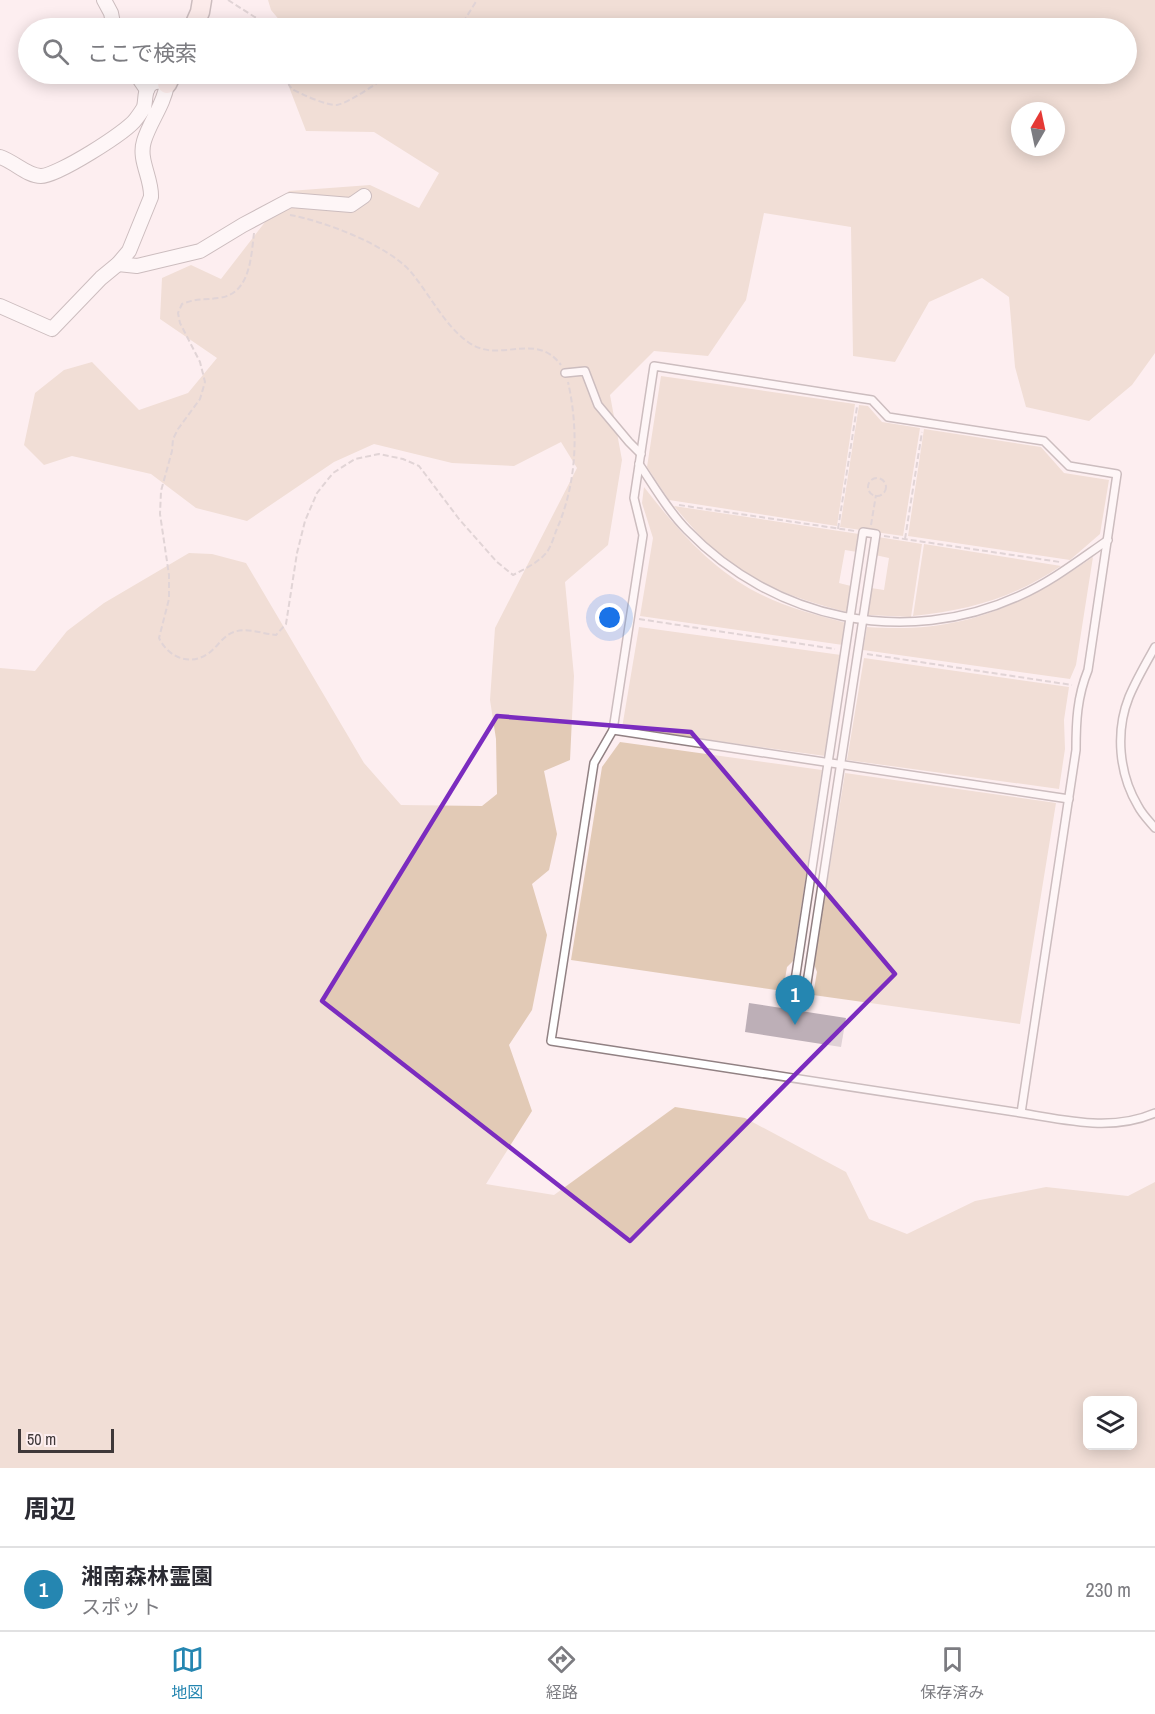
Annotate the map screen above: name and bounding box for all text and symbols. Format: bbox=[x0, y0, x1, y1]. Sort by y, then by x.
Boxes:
search box bbox=[18, 18, 1137, 84]
icon: search bbox=[39, 35, 72, 68]
text: ここで検索 bbox=[87, 38, 197, 68]
north arrow bbox=[1011, 102, 1065, 156]
your location bbox=[595, 603, 624, 632]
pin: 1 bbox=[776, 976, 814, 1025]
map controls bbox=[1083, 1396, 1137, 1450]
button: layers bbox=[1083, 1396, 1137, 1450]
scale bar bbox=[18, 1426, 114, 1454]
text: 50 m bbox=[27, 1428, 56, 1450]
text: 周辺 bbox=[24, 1491, 76, 1526]
text: 湘南森林霊園 bbox=[81, 1561, 213, 1591]
text: 1 bbox=[39, 1576, 48, 1603]
text: 230 m bbox=[1085, 1576, 1131, 1603]
text: スポット bbox=[81, 1593, 161, 1620]
tab: 地図 bbox=[171, 1643, 204, 1703]
tab: 経路 bbox=[545, 1643, 578, 1703]
tab: 保存済み bbox=[920, 1643, 984, 1703]

